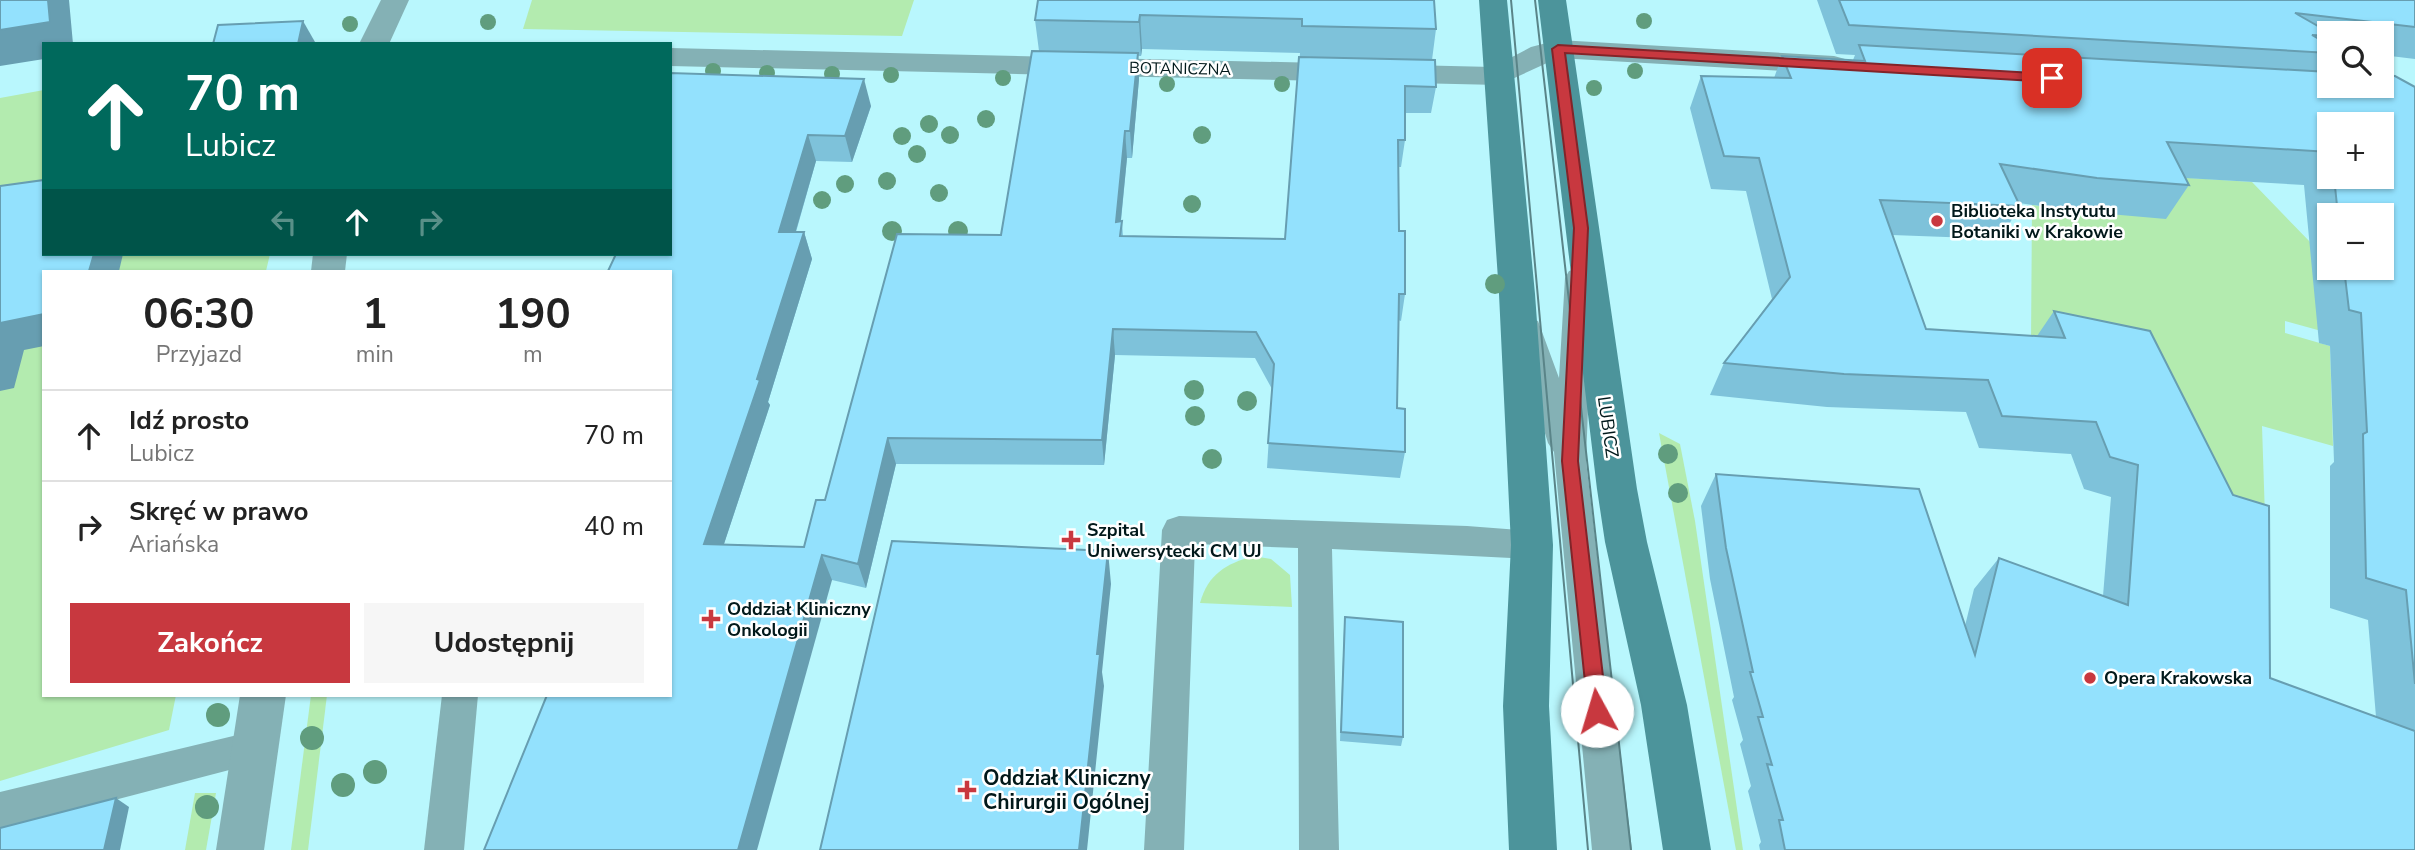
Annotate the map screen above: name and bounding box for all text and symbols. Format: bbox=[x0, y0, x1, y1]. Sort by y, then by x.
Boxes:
map controls bbox=[2317, 21, 2394, 280]
button: search bbox=[2317, 21, 2394, 98]
pin bbox=[2022, 48, 2082, 108]
street label: BOTANICZNA bbox=[1129, 57, 1232, 81]
icon: arrive bbox=[2033, 59, 2071, 97]
text: 70 m bbox=[185, 60, 300, 127]
icon: ahead bbox=[70, 70, 161, 161]
button: + bbox=[2317, 112, 2394, 189]
text: Lubicz bbox=[185, 124, 276, 167]
place label: Biblioteka Instytutu Botaniki w Krakowie bbox=[1951, 199, 2123, 244]
icon: left bbox=[265, 203, 303, 241]
icon: ahead bbox=[338, 203, 376, 241]
icon: right bbox=[411, 203, 449, 241]
button: − bbox=[2317, 203, 2394, 280]
marker: Biblioteka Instytutu Botaniki w Krakowie bbox=[1929, 213, 1945, 229]
text: 06:30 bbox=[143, 286, 254, 343]
text: 1 bbox=[362, 286, 387, 343]
text: 190 bbox=[495, 286, 571, 343]
text: Przyjazd bbox=[156, 339, 242, 370]
text: min bbox=[356, 339, 394, 370]
text: m bbox=[523, 339, 543, 370]
street label: LUBICZ bbox=[1592, 395, 1624, 460]
text: Idź prosto bbox=[129, 403, 249, 438]
icon: ahead bbox=[70, 417, 108, 455]
text: 70 m bbox=[584, 418, 644, 453]
text: Lubicz bbox=[129, 438, 194, 469]
text: Skręć w prawo bbox=[129, 494, 309, 529]
icon: right bbox=[70, 508, 108, 546]
text: 40 m bbox=[584, 509, 644, 544]
place label: Szpital Uniwersytecki CM UJ bbox=[1087, 518, 1262, 563]
text: Ariańska bbox=[129, 529, 219, 560]
marker: Szpital Uniwersytecki CM UJ bbox=[1061, 530, 1081, 550]
place label: Oddział Kliniczny Onkologii bbox=[727, 597, 871, 642]
button: Zakończ bbox=[70, 603, 350, 683]
button: Udostępnij bbox=[364, 603, 644, 683]
marker: Oddział Kliniczny Onkologii bbox=[701, 609, 721, 629]
place label: Opera Krakowska bbox=[2104, 666, 2252, 690]
marker: Opera Krakowska bbox=[2082, 670, 2098, 686]
position arrow bbox=[1560, 674, 1634, 748]
place label: Oddział Kliniczny Chirurgii Ogólnej bbox=[983, 764, 1152, 816]
marker: Oddział Kliniczny Chirurgii Ogólnej bbox=[957, 780, 977, 800]

